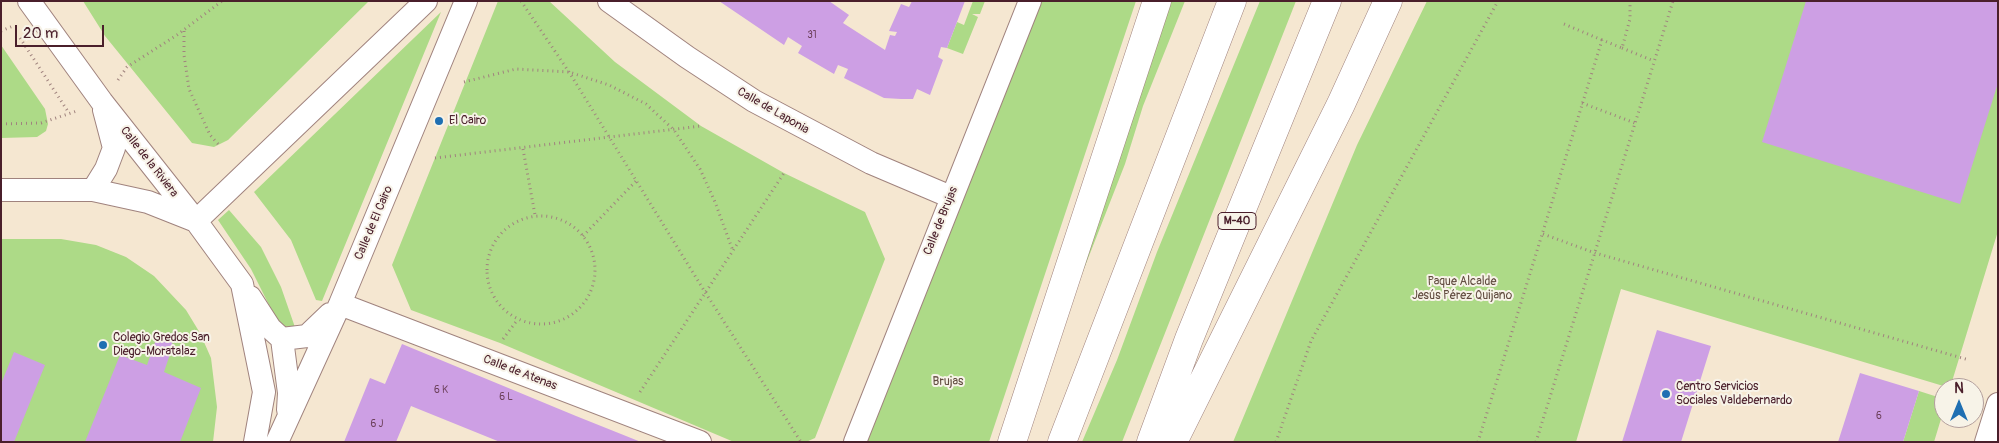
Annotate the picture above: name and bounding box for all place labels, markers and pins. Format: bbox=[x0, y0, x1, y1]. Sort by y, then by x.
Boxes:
place label: El Cairo bbox=[449, 114, 486, 128]
marker: El Cairo bbox=[433, 115, 445, 127]
place label: Colegio Gredos San Diego-Moratalaz bbox=[113, 331, 210, 359]
marker: Colegio Gredos San Diego-Moratalaz bbox=[97, 339, 109, 351]
place label: Centro Servicios Sociales Valdebernardo bbox=[1676, 380, 1792, 408]
marker: Centro Servicios Sociales Valdebernardo bbox=[1660, 388, 1672, 400]

